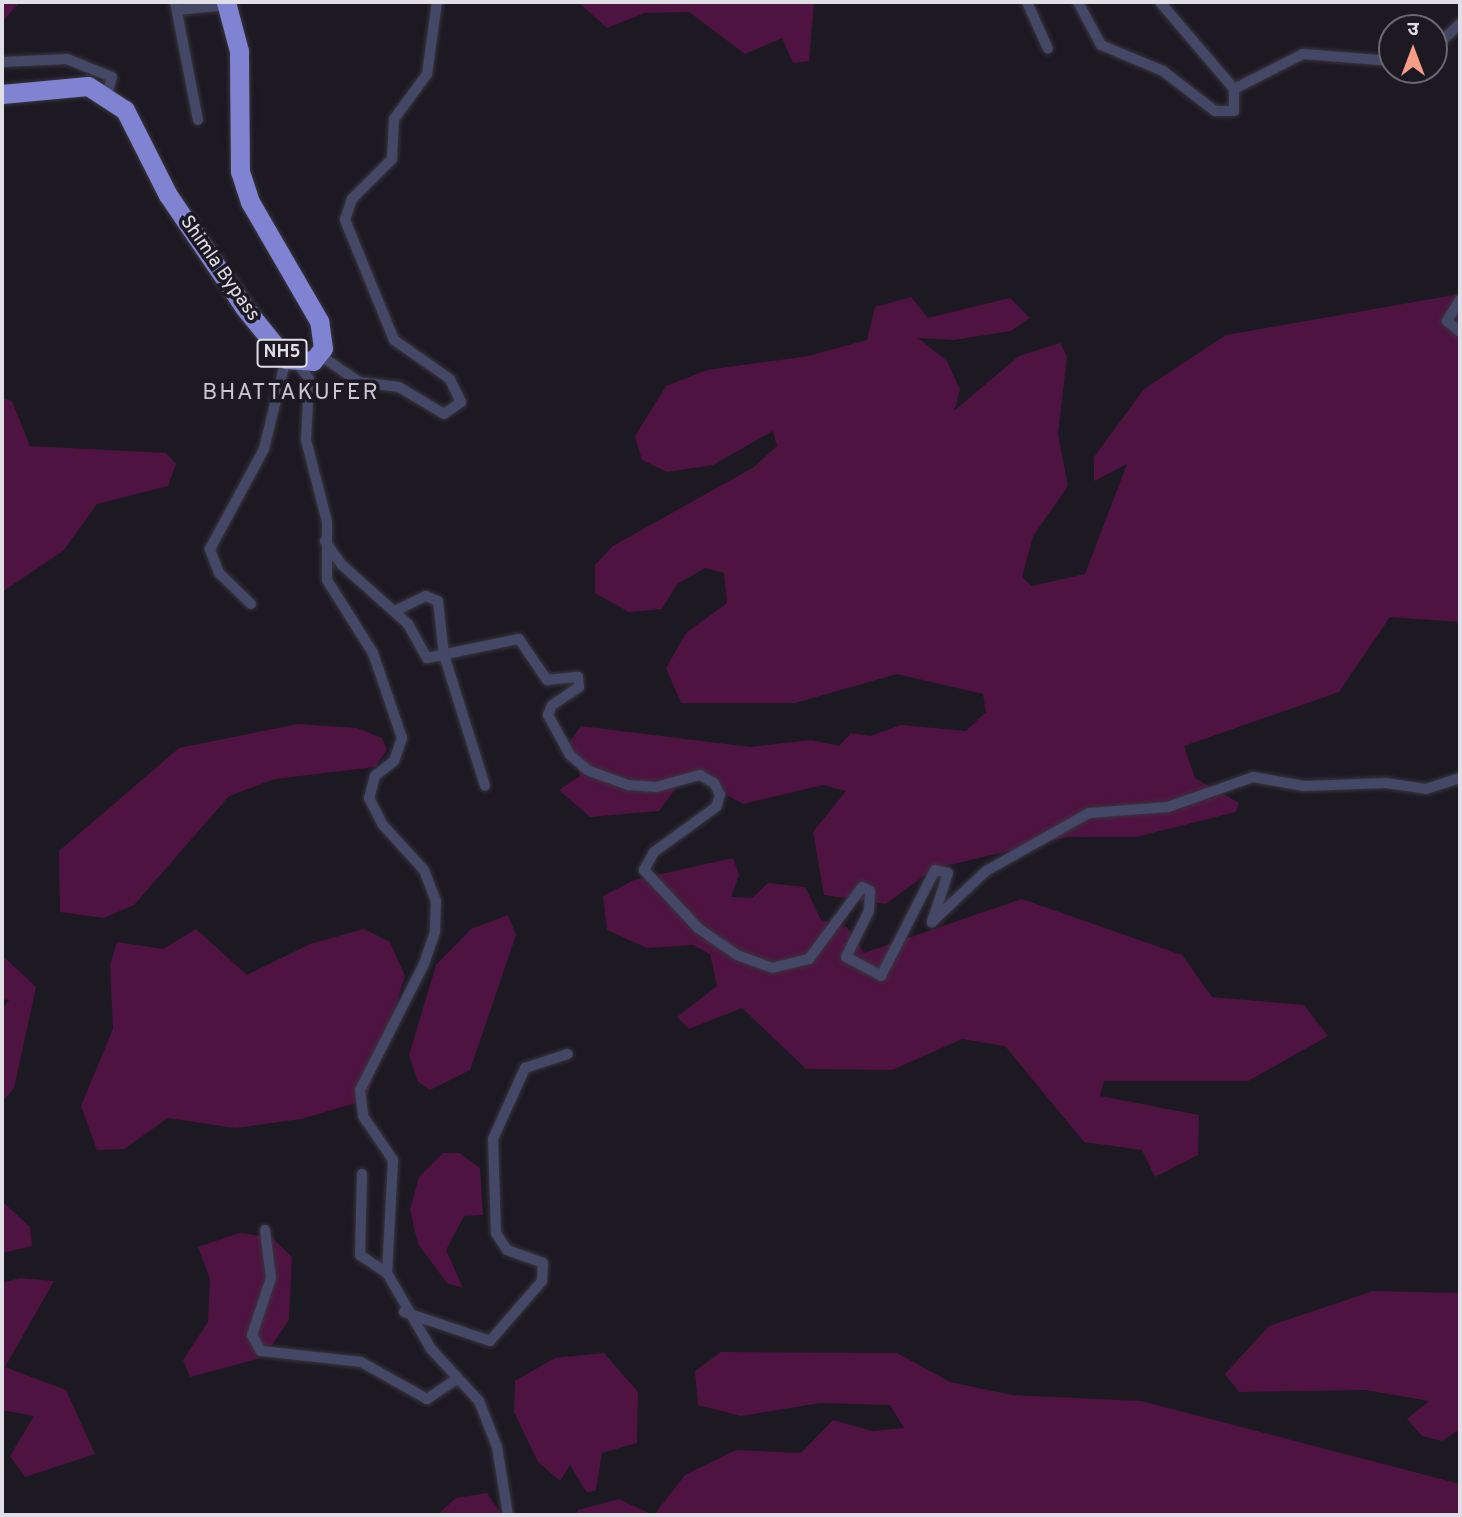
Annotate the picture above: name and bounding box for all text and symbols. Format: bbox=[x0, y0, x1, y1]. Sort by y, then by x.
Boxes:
north arrow bbox=[1378, 14, 1448, 84]
text: उ bbox=[1407, 18, 1419, 42]
street label: Shimla Bypass bbox=[174, 212, 264, 326]
road number: NH5 bbox=[256, 338, 308, 368]
district label: BHATTAKUFER bbox=[204, 380, 378, 408]

